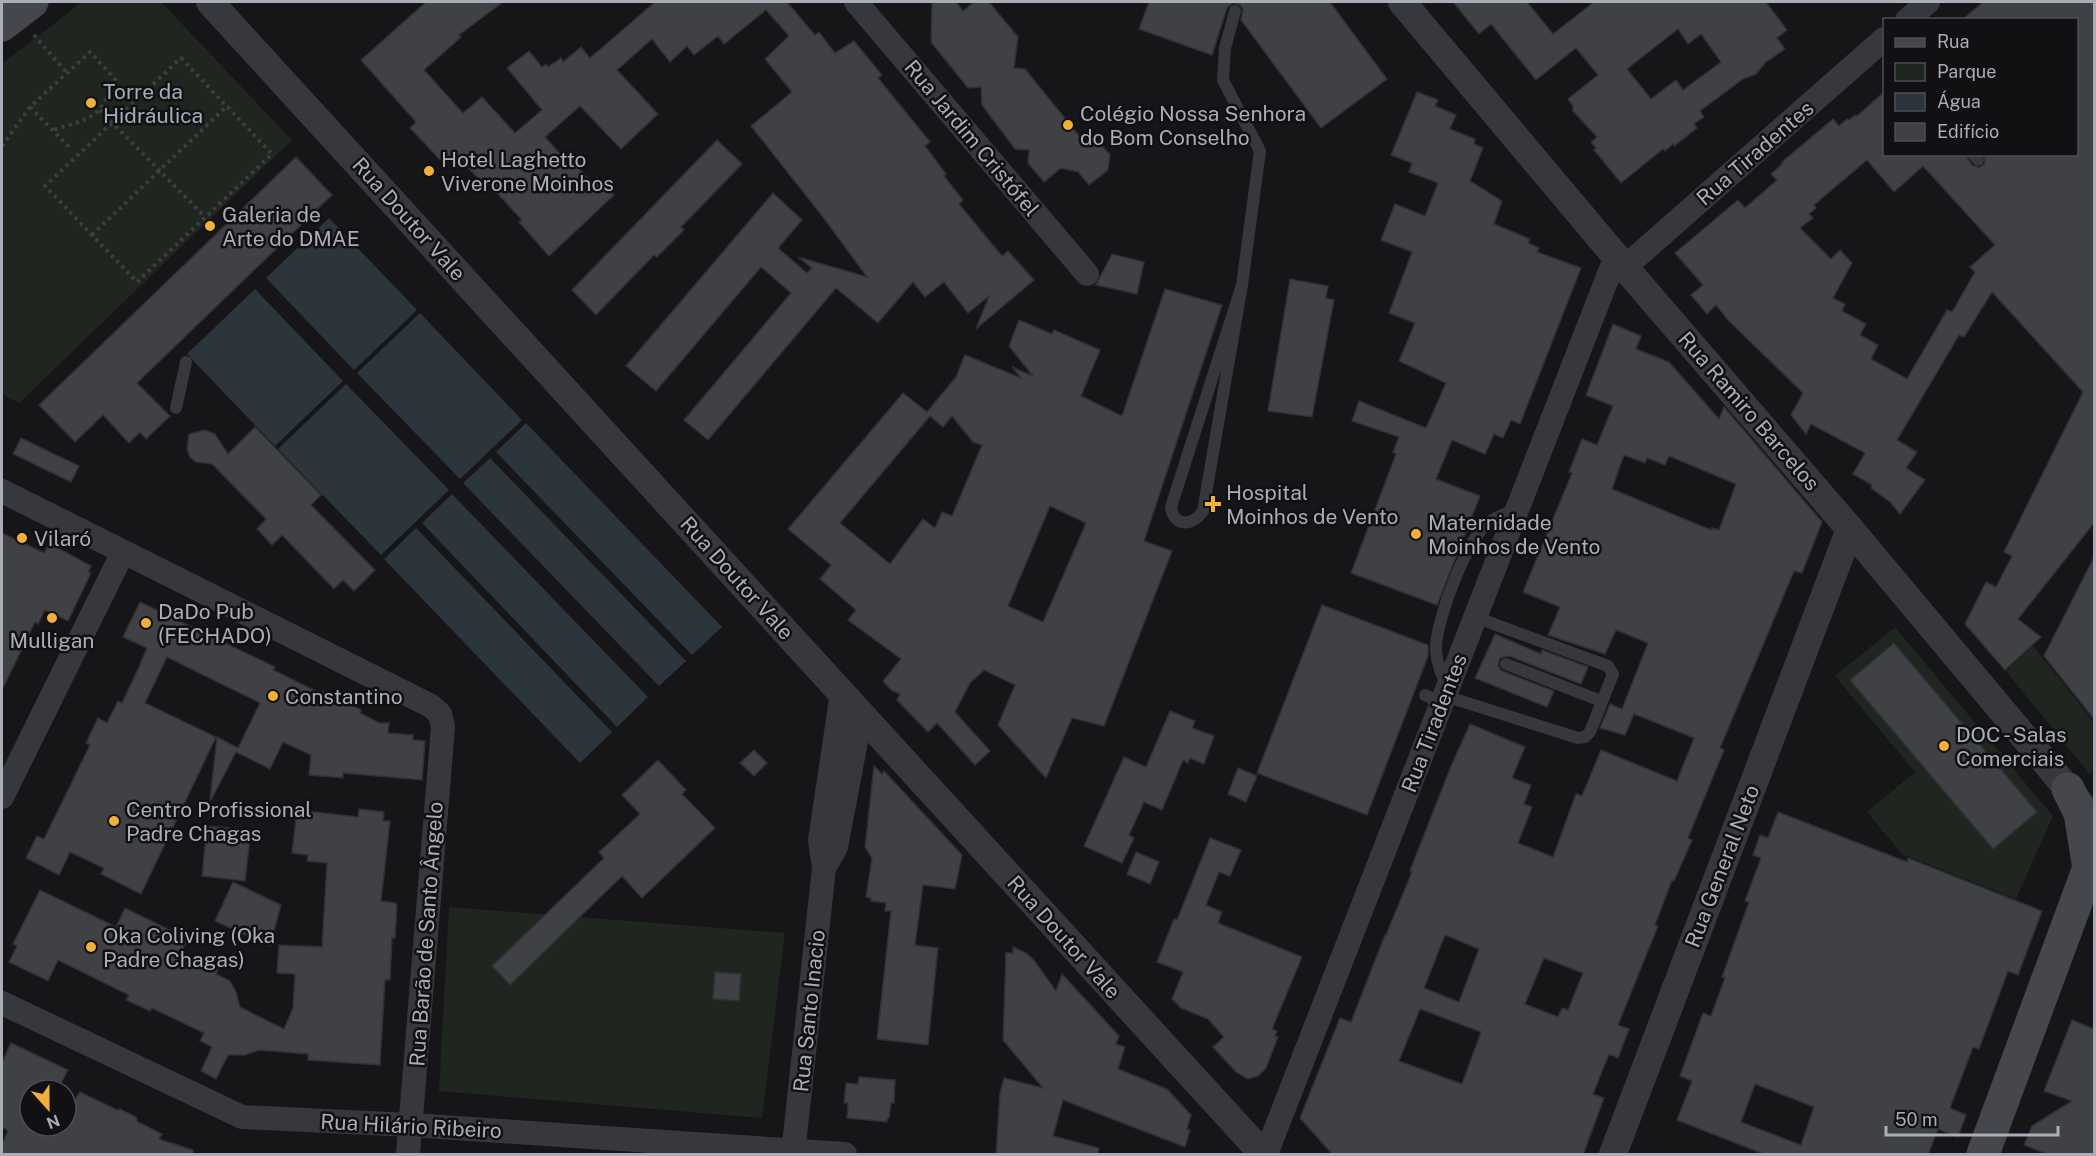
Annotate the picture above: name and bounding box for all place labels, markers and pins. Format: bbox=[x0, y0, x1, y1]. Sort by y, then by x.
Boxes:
place label: Torre da Hidráulica bbox=[103, 79, 203, 128]
marker: Torre da Hidráulica bbox=[84, 96, 98, 110]
place label: Colégio Nossa Senhora do Bom Conselho bbox=[1080, 101, 1306, 150]
marker: Colégio Nossa Senhora do Bom Conselho bbox=[1061, 118, 1075, 132]
place label: Hotel Laghetto Viverone Moinhos bbox=[441, 147, 614, 196]
marker: Hotel Laghetto Viverone Moinhos bbox=[422, 164, 436, 178]
place label: Galeria de Arte do DMAE bbox=[222, 202, 360, 251]
marker: Galeria de Arte do DMAE bbox=[203, 219, 217, 233]
place label: Hospital Moinhos de Vento bbox=[1226, 480, 1398, 529]
marker: Hospital Moinhos de Vento bbox=[1204, 495, 1222, 513]
place label: Maternidade Moinhos de Vento bbox=[1428, 510, 1600, 559]
place label: Vilaró bbox=[34, 526, 91, 551]
marker: Maternidade Moinhos de Vento bbox=[1409, 527, 1423, 541]
marker: Vilaró bbox=[15, 531, 29, 545]
place label: DaDo Pub (FECHADO) bbox=[158, 599, 272, 648]
marker: Mulligan bbox=[45, 611, 59, 625]
marker: DaDo Pub (FECHADO) bbox=[139, 616, 153, 630]
place label: Mulligan bbox=[10, 628, 94, 653]
place label: Constantino bbox=[285, 684, 403, 709]
marker: Constantino bbox=[266, 689, 280, 703]
place label: DOC - Salas Comerciais bbox=[1956, 722, 2067, 771]
marker: DOC - Salas Comerciais bbox=[1937, 739, 1951, 753]
place label: Centro Profissional Padre Chagas bbox=[126, 797, 312, 846]
marker: Centro Profissional Padre Chagas bbox=[107, 814, 121, 828]
place label: Oka Coliving (Oka Padre Chagas) bbox=[103, 923, 275, 972]
marker: Oka Coliving (Oka Padre Chagas) bbox=[84, 940, 98, 954]

